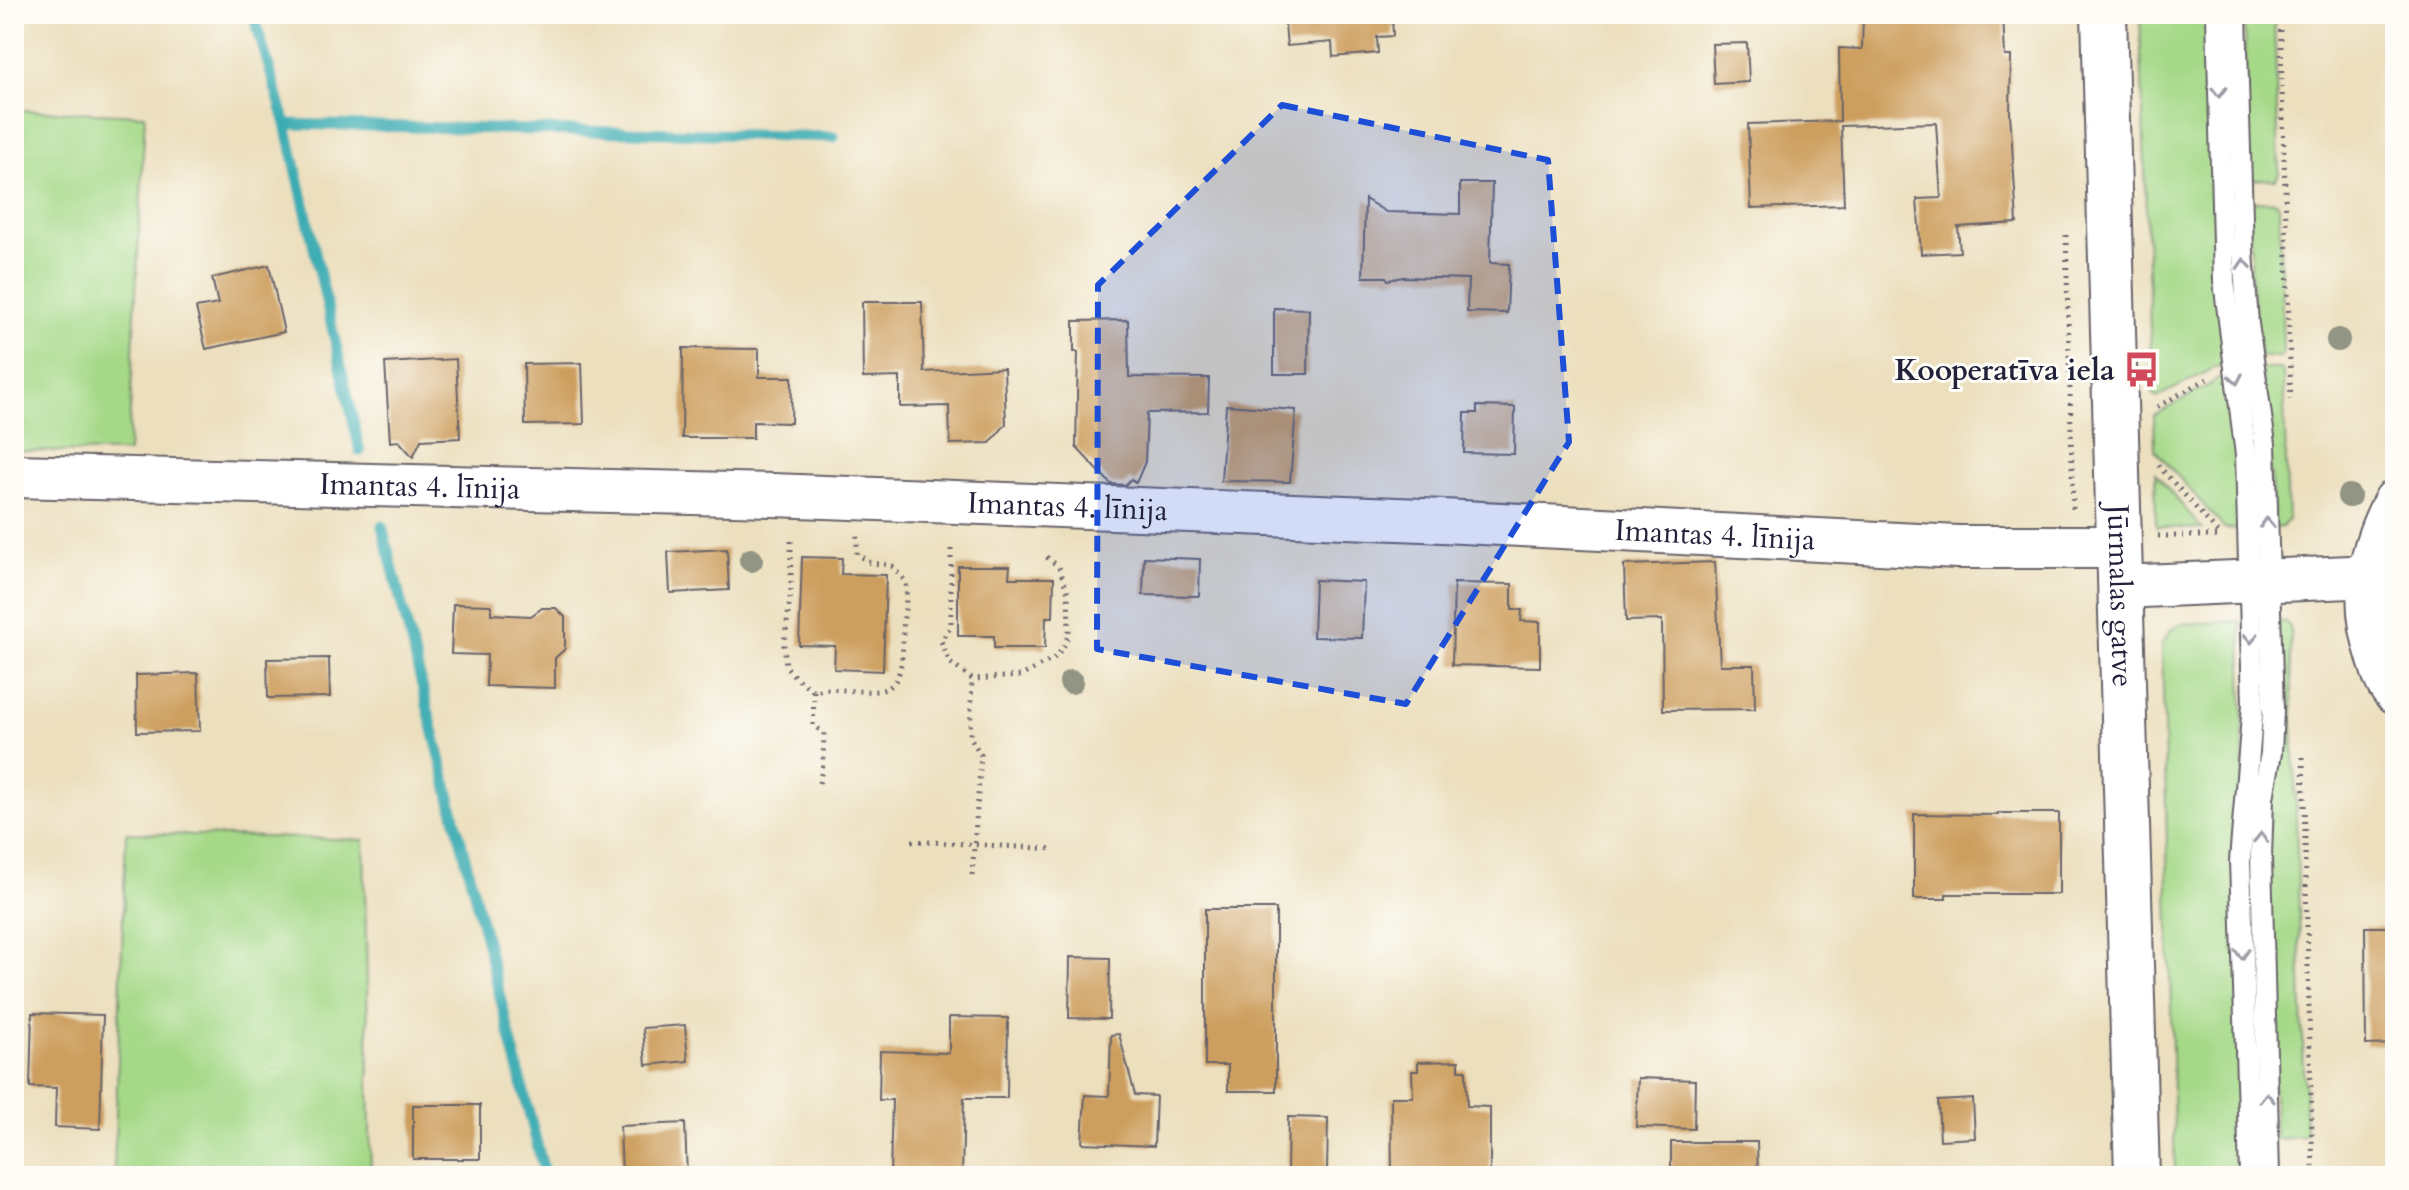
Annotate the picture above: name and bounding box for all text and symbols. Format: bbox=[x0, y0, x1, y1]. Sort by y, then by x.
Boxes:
one-way arrow bbox=[2210, 86, 2227, 99]
one-way arrow bbox=[2236, 258, 2253, 271]
place label: Kooperatīva iela bbox=[1895, 350, 2115, 391]
bus stop icon: Kooperatīva iela bbox=[2122, 351, 2160, 389]
one-way arrow bbox=[2227, 372, 2244, 386]
street label: Imantas 4. līnija bbox=[319, 464, 521, 510]
street label: Imantas 4. līnija bbox=[966, 482, 1169, 531]
street label: Jūrmalas gatve bbox=[2097, 500, 2143, 688]
street label: Imantas 4. līnija bbox=[1614, 510, 1816, 561]
one-way arrow bbox=[2259, 516, 2276, 529]
one-way arrow bbox=[2243, 632, 2260, 645]
one-way arrow bbox=[2253, 831, 2270, 844]
one-way arrow bbox=[2233, 948, 2251, 961]
one-way arrow bbox=[2258, 1091, 2275, 1104]

